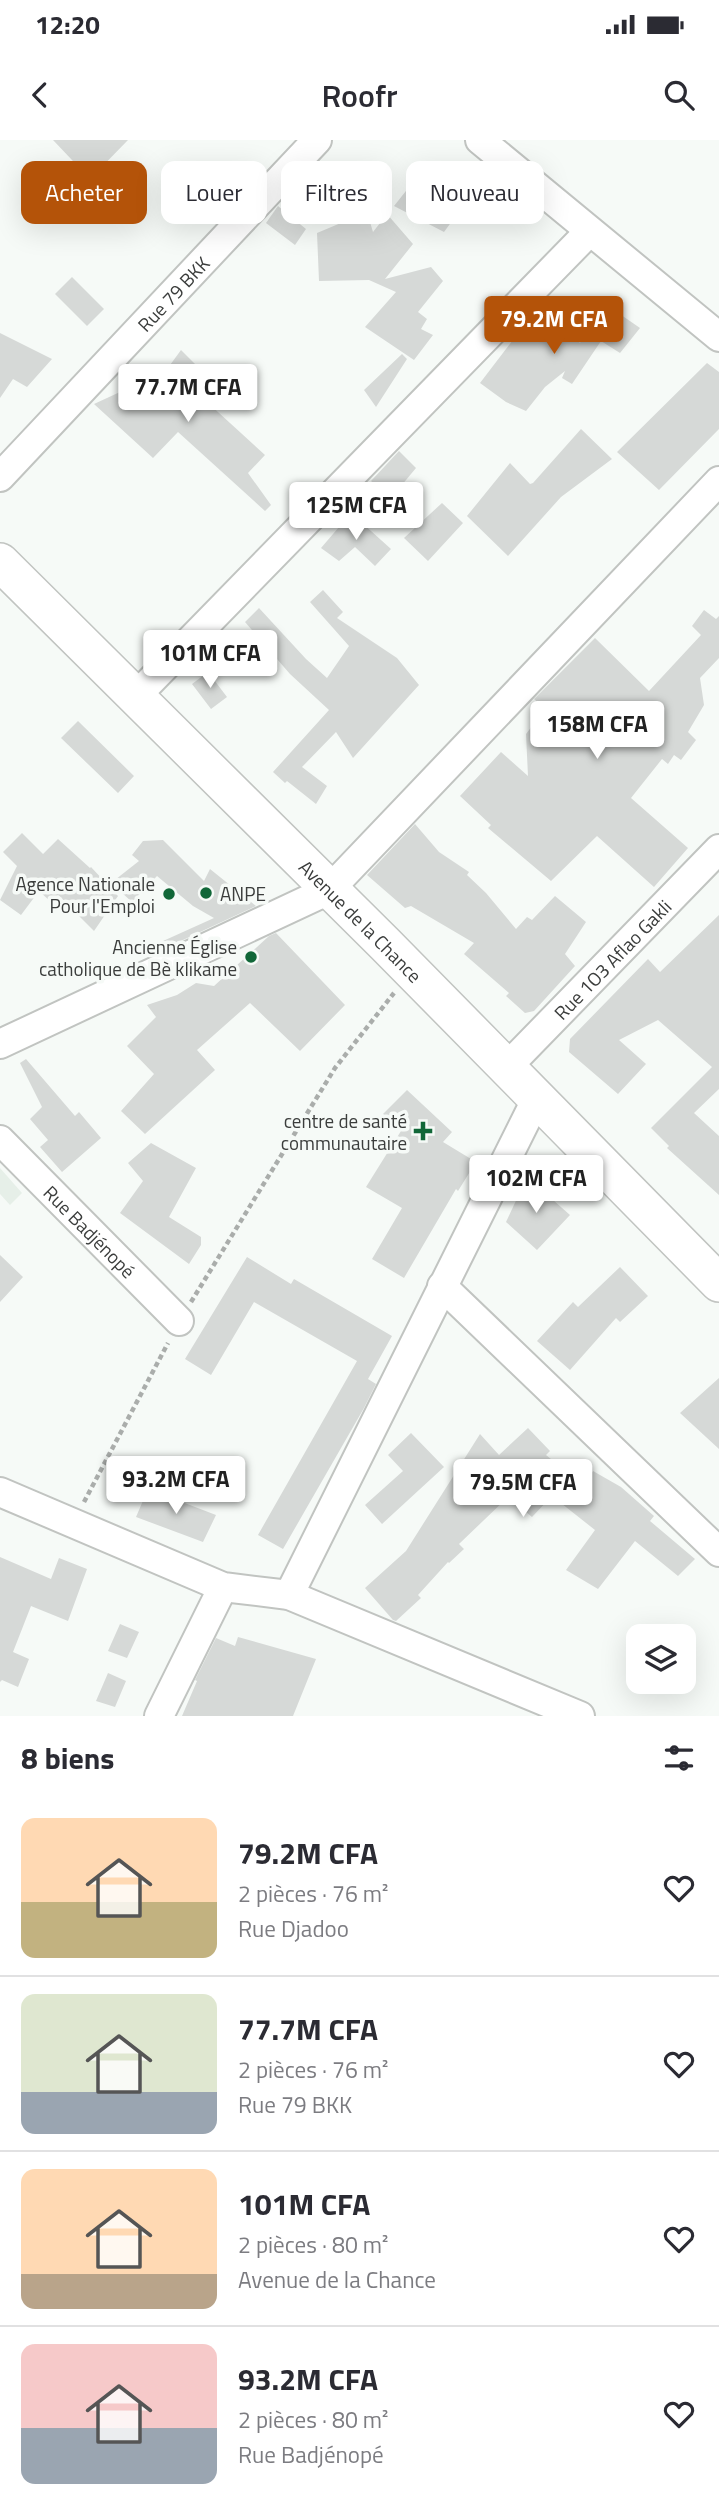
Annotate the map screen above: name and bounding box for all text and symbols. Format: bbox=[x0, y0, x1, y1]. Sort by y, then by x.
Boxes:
text: 12:20 bbox=[35, 5, 100, 44]
text: Roofr bbox=[321, 71, 398, 119]
icon: back bbox=[21, 76, 59, 114]
icon: search bbox=[660, 76, 698, 114]
chip: Acheter bbox=[21, 161, 147, 224]
chip: Louer bbox=[161, 161, 267, 224]
chip: Filtres bbox=[281, 161, 392, 224]
chip: Nouveau bbox=[406, 161, 544, 224]
street label: Rue 79 BKK bbox=[130, 249, 216, 338]
pin: 79.2M CFA bbox=[474, 296, 634, 356]
text: 79.2M CFA bbox=[500, 301, 608, 336]
pin: 77.7M CFA bbox=[108, 364, 268, 424]
text: 77.7M CFA bbox=[134, 369, 242, 404]
pin: 125M CFA bbox=[284, 482, 428, 542]
text: 125M CFA bbox=[305, 487, 407, 522]
pin: 101M CFA bbox=[138, 630, 282, 690]
text: 101M CFA bbox=[159, 635, 261, 670]
pin: 158M CFA bbox=[525, 702, 669, 761]
text: 158M CFA bbox=[546, 706, 648, 741]
street label: Avenue de la Chance bbox=[293, 853, 429, 989]
place label: Agence Nationale Pour l'Emploi bbox=[15, 869, 155, 920]
place label: ANPE bbox=[220, 879, 266, 908]
marker: ANPE bbox=[198, 885, 214, 901]
marker: Agence Nationale Pour l'Emploi bbox=[161, 886, 177, 902]
street label: Rue 1O3 Aflao Gakli bbox=[546, 892, 678, 1026]
place label: Ancienne Église catholique de Bè klikame bbox=[39, 932, 237, 983]
marker: Ancienne Église catholique de Bè klikame bbox=[243, 949, 259, 965]
place label: centre de santé communautaire bbox=[281, 1106, 407, 1157]
marker: centre de santé communautaire bbox=[413, 1121, 433, 1141]
pin: 102M CFA bbox=[464, 1156, 608, 1215]
text: 102M CFA bbox=[485, 1160, 587, 1195]
street label: Rue Badjénopé bbox=[37, 1178, 143, 1284]
pin: 93.2M CFA bbox=[96, 1456, 256, 1516]
pin: 79.5M CFA bbox=[443, 1460, 603, 1519]
text: 93.2M CFA bbox=[122, 1461, 230, 1496]
text: 79.5M CFA bbox=[469, 1464, 577, 1499]
map controls bbox=[626, 1624, 696, 1694]
button: layers bbox=[626, 1624, 696, 1694]
text: 8 biens bbox=[21, 1735, 115, 1781]
icon: filters bbox=[660, 1739, 698, 1777]
text: 79.2M CFA bbox=[238, 1830, 378, 1876]
icon: home bbox=[77, 1846, 161, 1930]
icon: heart bbox=[660, 1869, 698, 1907]
text: 2 pièces · 76 m² bbox=[238, 1876, 389, 1911]
text: Rue Djadoo bbox=[238, 1911, 349, 1946]
text: 77.7M CFA bbox=[238, 2006, 378, 2052]
icon: home bbox=[77, 2022, 161, 2106]
icon: heart bbox=[660, 2045, 698, 2083]
text: 2 pièces · 76 m² bbox=[238, 2052, 389, 2087]
text: Rue 79 BKK bbox=[238, 2087, 352, 2122]
text: 101M CFA bbox=[238, 2181, 370, 2227]
icon: home bbox=[77, 2197, 161, 2281]
icon: heart bbox=[660, 2220, 698, 2258]
text: 2 pièces · 80 m² bbox=[238, 2227, 389, 2262]
text: Avenue de la Chance bbox=[238, 2262, 436, 2297]
text: 93.2M CFA bbox=[238, 2356, 378, 2402]
icon: home bbox=[77, 2372, 161, 2456]
icon: heart bbox=[660, 2395, 698, 2433]
text: 2 pièces · 80 m² bbox=[238, 2402, 389, 2437]
text: Rue Badjénopé bbox=[238, 2437, 384, 2472]

